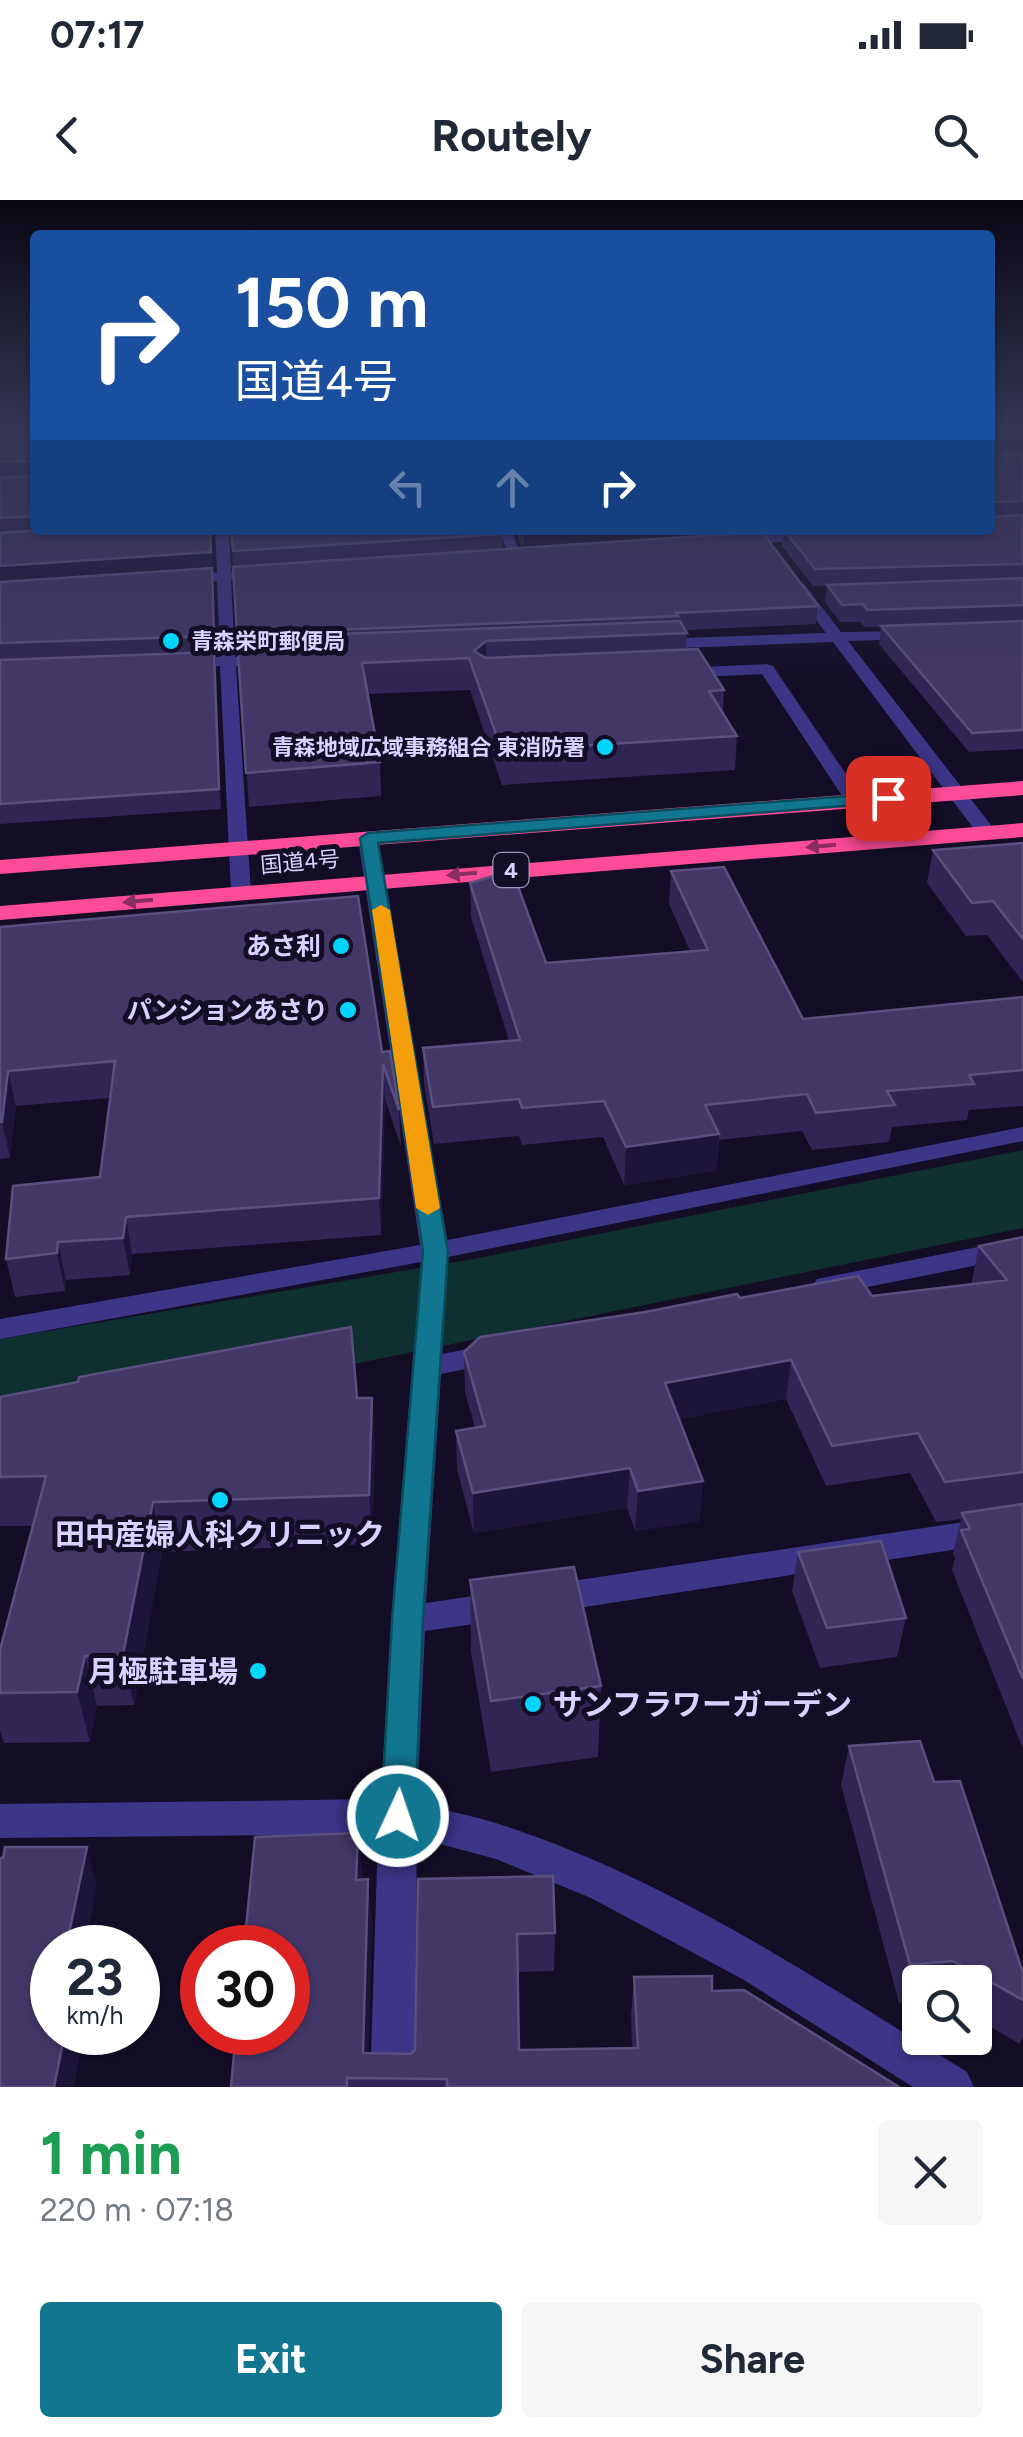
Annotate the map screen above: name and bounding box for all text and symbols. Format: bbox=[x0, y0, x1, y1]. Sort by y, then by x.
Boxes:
text: 07:17 bbox=[50, 12, 144, 58]
icon: back bbox=[40, 108, 95, 163]
text: Routely bbox=[431, 108, 592, 162]
icon: search bbox=[928, 108, 983, 163]
text: 150 m bbox=[235, 260, 428, 345]
icon: right bbox=[70, 270, 200, 400]
text: 国道4号 bbox=[235, 354, 398, 408]
icon: left bbox=[380, 460, 435, 515]
icon: ahead bbox=[485, 460, 540, 515]
icon: right bbox=[590, 460, 645, 515]
place label: 青森栄町郵便局 bbox=[191, 628, 345, 655]
marker: 青森栄町郵便局 bbox=[160, 630, 182, 652]
place label: 青森地域広域事務組合 東消防署 bbox=[272, 734, 585, 761]
marker: 青森地域広域事務組合 東消防署 bbox=[594, 736, 616, 758]
pin bbox=[846, 756, 931, 841]
icon: arrive bbox=[861, 771, 916, 826]
one-way arrow bbox=[805, 838, 837, 854]
street label: 国道4号 bbox=[259, 845, 341, 879]
road number: 4 bbox=[494, 853, 528, 887]
one-way arrow bbox=[446, 867, 478, 883]
one-way arrow bbox=[122, 893, 154, 909]
place label: あさ利 bbox=[246, 931, 321, 961]
marker: あさ利 bbox=[330, 935, 352, 957]
place label: パンションあさり bbox=[127, 995, 328, 1025]
marker: パンションあさり bbox=[337, 999, 359, 1021]
marker: 田中産婦人科クリニック bbox=[209, 1489, 231, 1511]
place label: 田中産婦人科クリニック bbox=[55, 1516, 385, 1553]
place label: 月極駐車場 bbox=[88, 1653, 238, 1690]
marker: 月極駐車場 bbox=[247, 1660, 269, 1682]
place label: サンフラワーガーデン bbox=[553, 1686, 852, 1723]
marker: サンフラワーガーデン bbox=[522, 1693, 544, 1715]
position arrow bbox=[346, 1764, 450, 1868]
speed limit sign: 30 bbox=[180, 1925, 310, 2055]
text: 23 bbox=[67, 1947, 123, 2008]
map controls bbox=[902, 1965, 992, 2055]
button: search bbox=[902, 1965, 992, 2055]
text: km/h bbox=[66, 2000, 124, 2030]
text: 1 min bbox=[40, 2117, 182, 2189]
button: close bbox=[878, 2120, 983, 2225]
text: 220 m · 07:18 bbox=[40, 2191, 234, 2229]
button: Exit bbox=[40, 2302, 502, 2417]
button: Share bbox=[522, 2302, 983, 2417]

